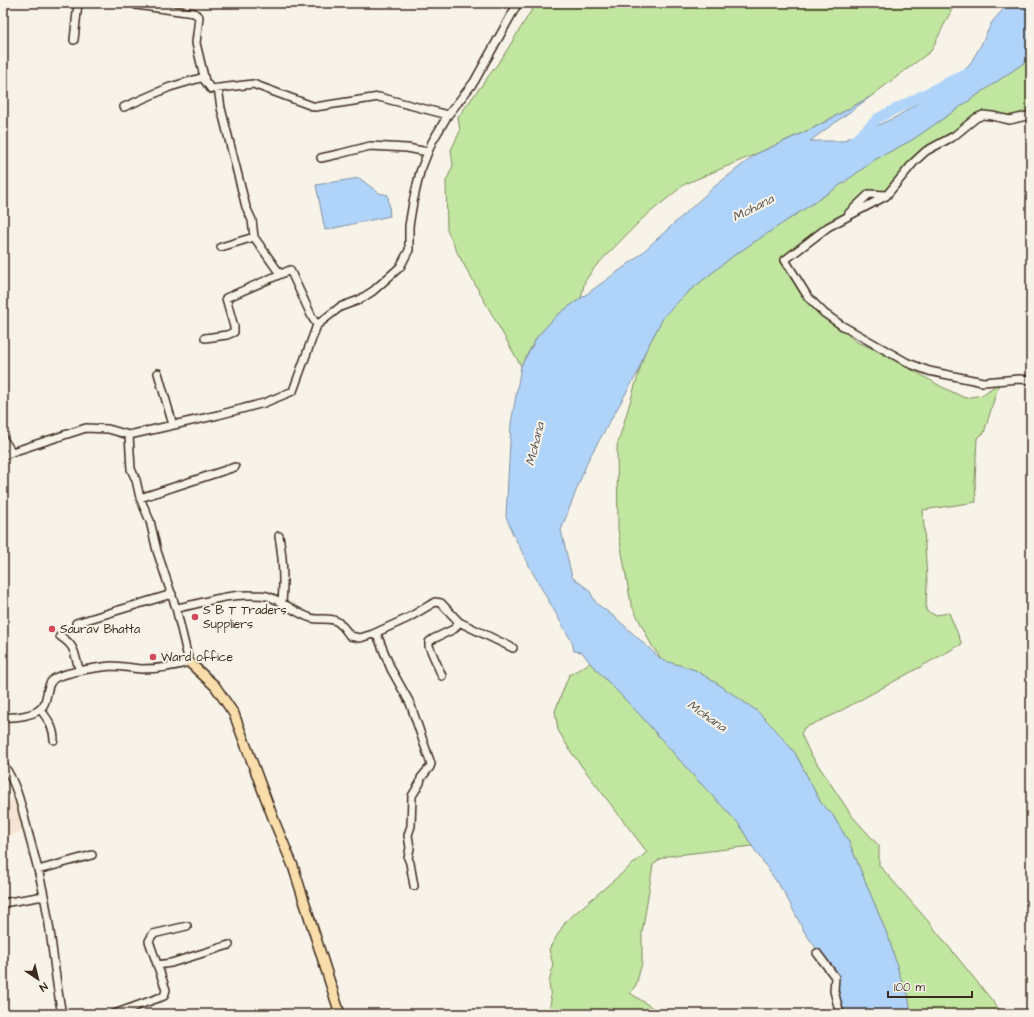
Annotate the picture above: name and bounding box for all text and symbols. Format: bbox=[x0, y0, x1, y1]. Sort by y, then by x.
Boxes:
water label: Mohana bbox=[729, 189, 778, 226]
water label: Mohana bbox=[521, 419, 549, 468]
place label: S B T Traders Suppliers bbox=[203, 602, 287, 633]
marker: S B T Traders Suppliers bbox=[190, 612, 200, 622]
place label: Saurav Bhatta bbox=[60, 621, 140, 638]
marker: Saurav Bhatta bbox=[47, 624, 57, 634]
place label: Ward office bbox=[161, 649, 233, 666]
marker: Ward office bbox=[148, 652, 158, 662]
water label: Mohana bbox=[684, 696, 731, 737]
north arrow bbox=[18, 959, 58, 999]
scale bar bbox=[888, 973, 972, 999]
text: N bbox=[36, 979, 51, 995]
text: 100 m bbox=[894, 979, 925, 996]

